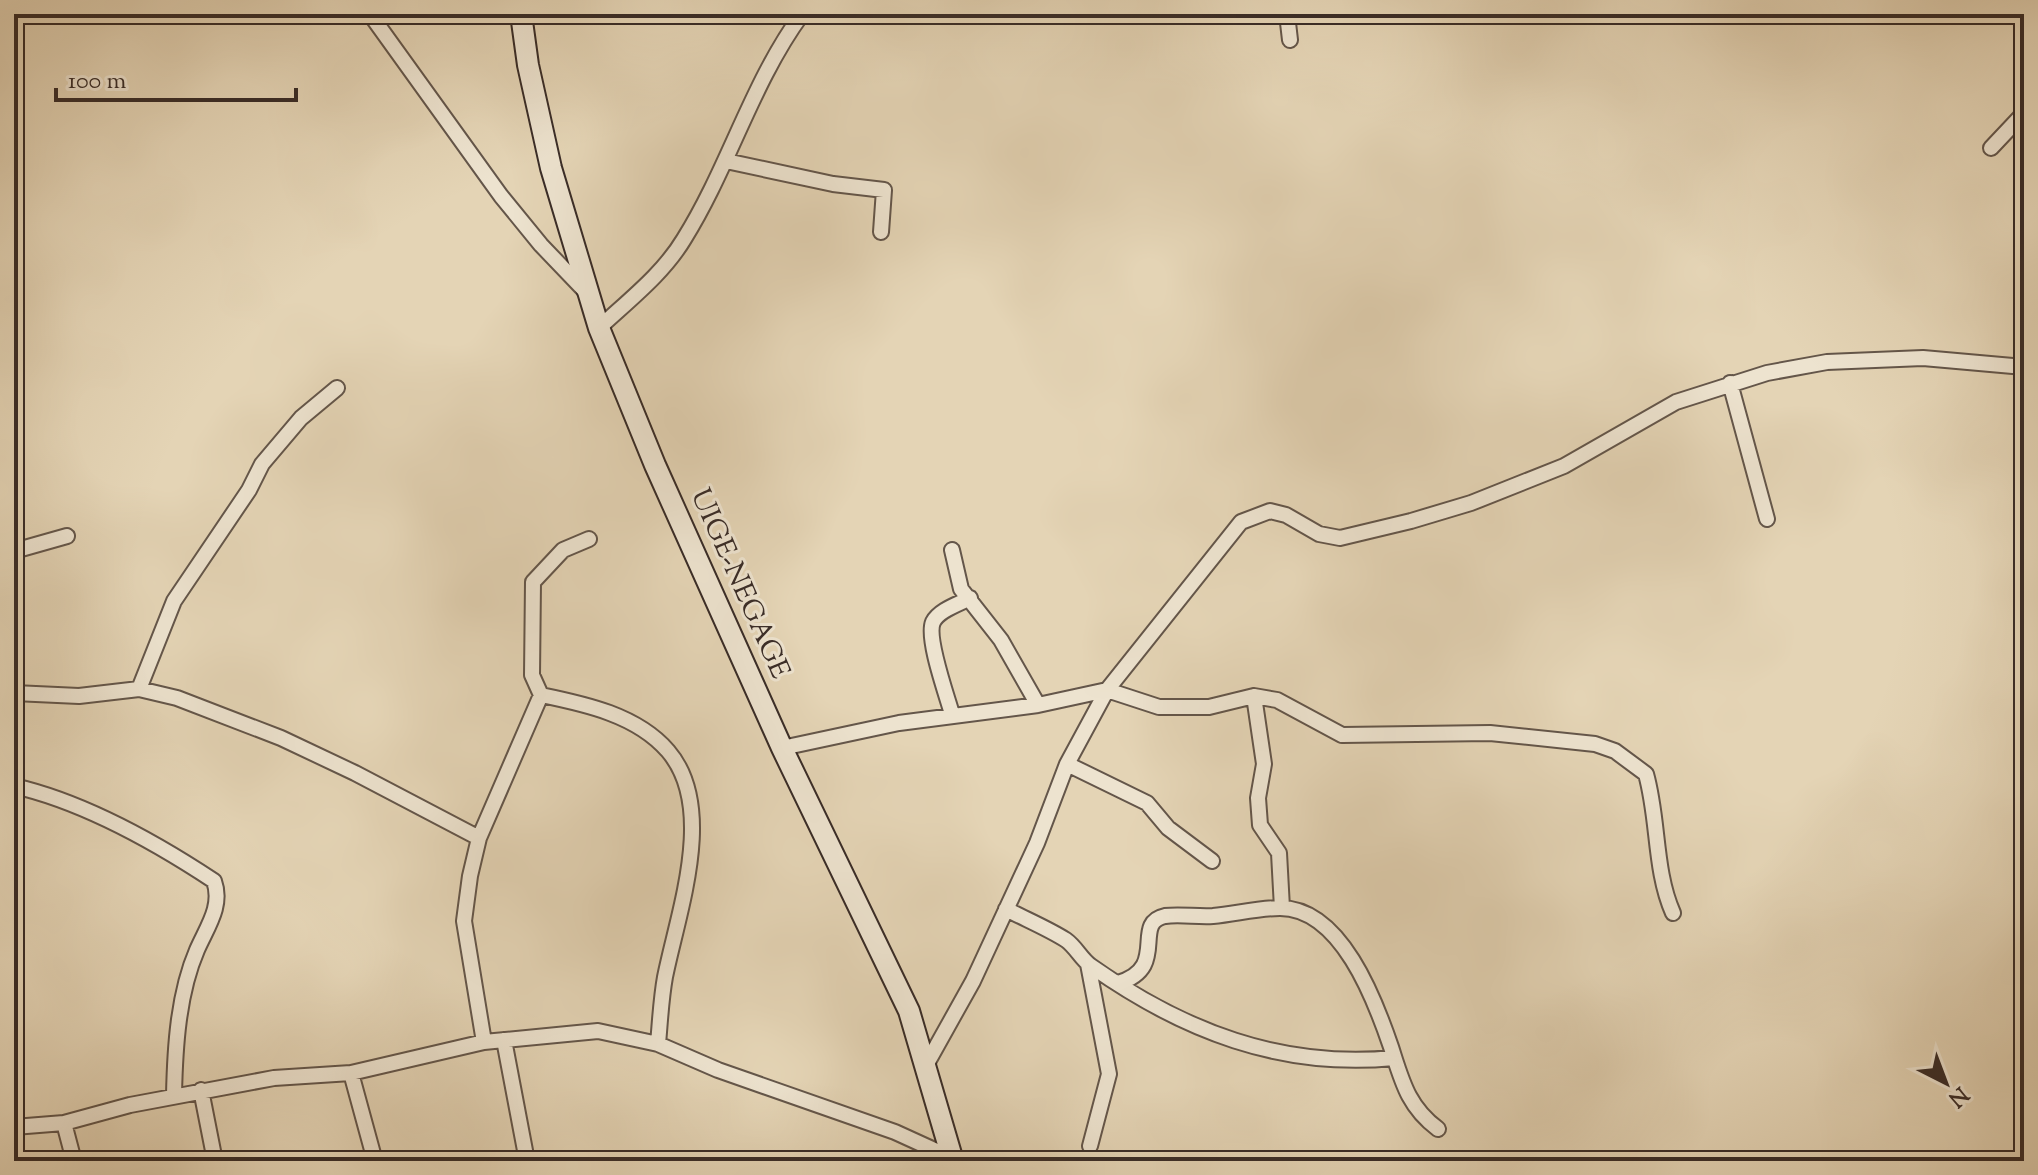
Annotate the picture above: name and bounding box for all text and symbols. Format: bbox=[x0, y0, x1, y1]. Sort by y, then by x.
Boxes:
scale bar bbox=[56, 52, 296, 102]
text: 100 m bbox=[68, 65, 126, 99]
street label: UIGE-NEGAGE bbox=[679, 483, 799, 686]
north arrow bbox=[1906, 1043, 1986, 1123]
text: N bbox=[1940, 1078, 1975, 1114]

